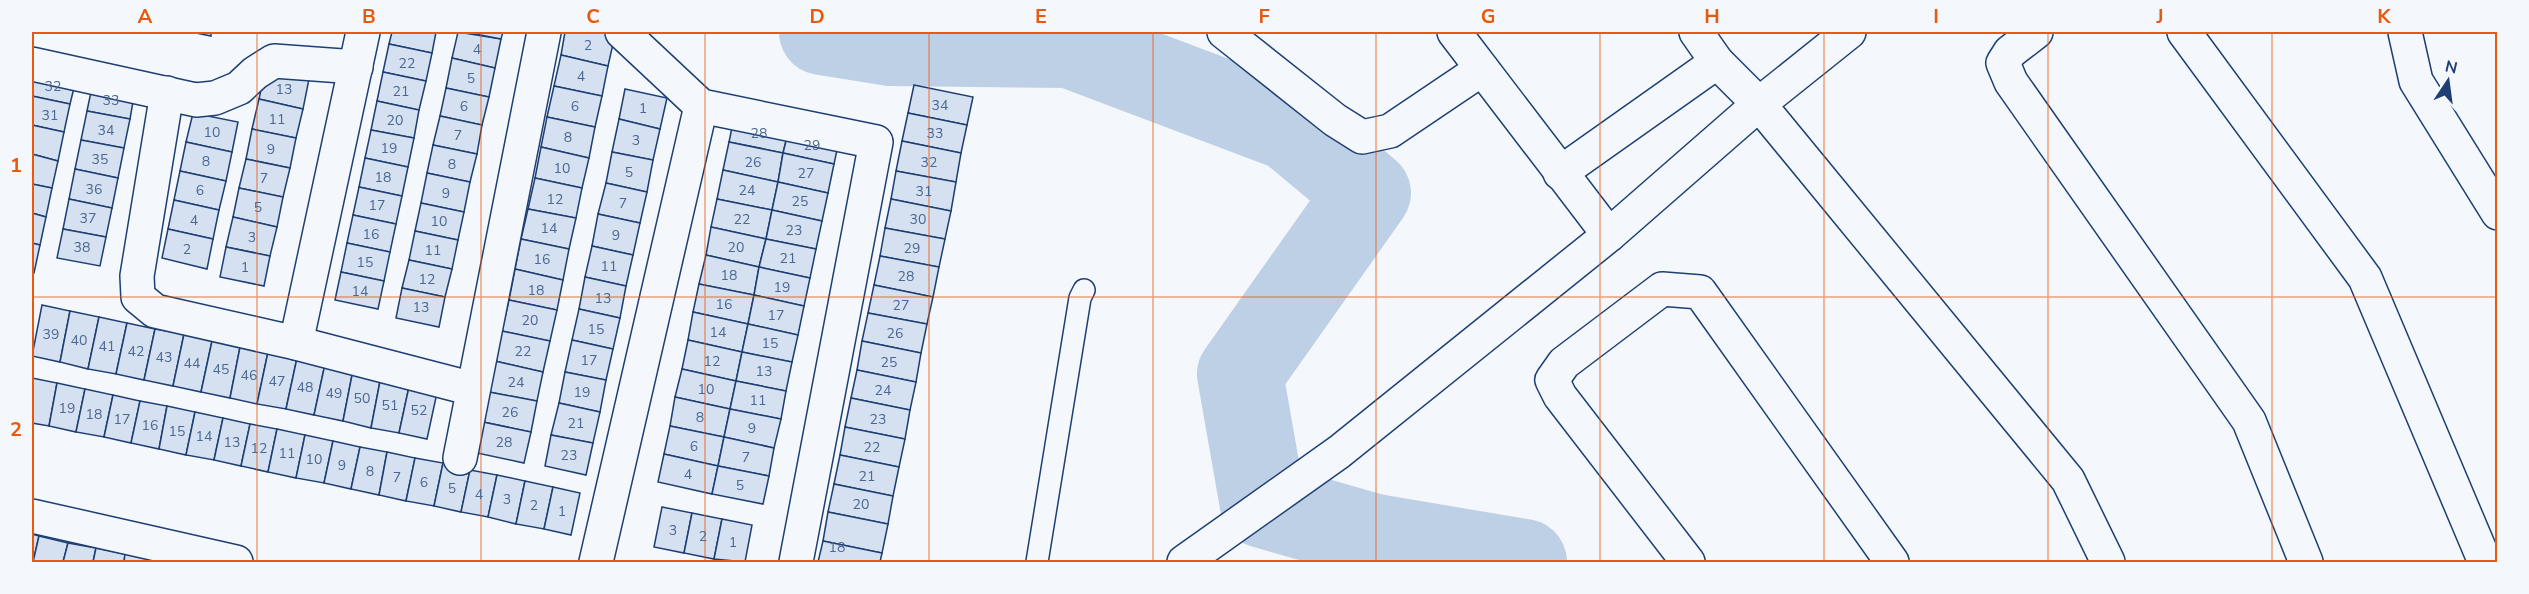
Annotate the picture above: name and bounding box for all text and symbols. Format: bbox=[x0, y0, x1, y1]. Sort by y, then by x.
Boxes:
text: A bbox=[138, 3, 153, 30]
text: B bbox=[362, 3, 376, 30]
text: C bbox=[586, 3, 600, 30]
text: D bbox=[809, 3, 825, 30]
text: E bbox=[1035, 3, 1047, 30]
text: F bbox=[1258, 3, 1270, 30]
text: G bbox=[1481, 3, 1495, 30]
text: H bbox=[1704, 3, 1720, 30]
text: I bbox=[1933, 3, 1939, 30]
text: J bbox=[2155, 3, 2164, 30]
text: K bbox=[2377, 3, 2391, 30]
house number: 2 bbox=[584, 36, 592, 55]
house number: 4 bbox=[473, 40, 481, 59]
north arrow bbox=[2418, 51, 2478, 111]
house number: 22 bbox=[399, 54, 415, 73]
text: N bbox=[2443, 55, 2459, 79]
house number: 4 bbox=[577, 67, 585, 86]
house number: 5 bbox=[467, 69, 475, 88]
house number: 32 bbox=[45, 77, 61, 96]
house number: 13 bbox=[276, 80, 292, 99]
house number: 21 bbox=[393, 82, 409, 101]
house number: 33 bbox=[103, 91, 119, 110]
house number: 34 bbox=[932, 96, 948, 115]
house number: 6 bbox=[460, 97, 468, 116]
house number: 6 bbox=[571, 97, 579, 116]
house number: 1 bbox=[639, 99, 647, 118]
house number: 31 bbox=[42, 106, 58, 125]
house number: 11 bbox=[269, 110, 285, 129]
house number: 20 bbox=[387, 111, 403, 130]
house number: 34 bbox=[98, 121, 114, 140]
house number: 10 bbox=[204, 123, 220, 142]
house number: 28 bbox=[751, 124, 767, 143]
house number: 33 bbox=[927, 124, 943, 143]
house number: 7 bbox=[454, 126, 462, 145]
house number: 8 bbox=[564, 128, 572, 147]
house number: 3 bbox=[632, 131, 640, 150]
house number: 29 bbox=[804, 136, 820, 155]
house number: 19 bbox=[381, 139, 397, 158]
house number: 9 bbox=[267, 140, 275, 159]
house number: 35 bbox=[92, 150, 108, 169]
text: 1 bbox=[10, 152, 22, 179]
house number: 8 bbox=[202, 152, 210, 171]
house number: 26 bbox=[745, 153, 761, 172]
house number: 32 bbox=[921, 153, 937, 172]
house number: 8 bbox=[448, 155, 456, 174]
house number: 10 bbox=[554, 159, 570, 178]
house number: 5 bbox=[625, 163, 633, 182]
house number: 27 bbox=[798, 164, 814, 183]
house number: 18 bbox=[375, 168, 391, 187]
house number: 7 bbox=[260, 169, 268, 188]
house number: 36 bbox=[86, 180, 102, 199]
house number: 6 bbox=[196, 181, 204, 200]
house number: 24 bbox=[739, 181, 755, 200]
house number: 31 bbox=[916, 182, 932, 201]
house number: 9 bbox=[442, 184, 450, 203]
house number: 12 bbox=[547, 190, 563, 209]
house number: 25 bbox=[792, 192, 808, 211]
house number: 7 bbox=[619, 194, 627, 213]
house number: 17 bbox=[369, 196, 385, 215]
house number: 5 bbox=[254, 198, 262, 217]
house number: 37 bbox=[80, 209, 96, 228]
house number: 22 bbox=[734, 210, 750, 229]
house number: 30 bbox=[910, 210, 926, 229]
house number: 4 bbox=[190, 211, 198, 230]
house number: 10 bbox=[431, 212, 447, 231]
house number: 14 bbox=[541, 219, 557, 238]
house number: 23 bbox=[786, 221, 802, 240]
house number: 16 bbox=[363, 225, 379, 244]
house number: 9 bbox=[612, 226, 620, 245]
house number: 3 bbox=[248, 228, 256, 247]
house number: 38 bbox=[74, 238, 90, 257]
house number: 20 bbox=[728, 238, 744, 257]
house number: 29 bbox=[904, 239, 920, 258]
house number: 2 bbox=[183, 240, 191, 259]
house number: 11 bbox=[425, 241, 441, 260]
house number: 21 bbox=[780, 249, 796, 268]
house number: 16 bbox=[534, 250, 550, 269]
house number: 15 bbox=[357, 253, 373, 272]
house number: 11 bbox=[601, 257, 617, 276]
house number: 1 bbox=[241, 258, 249, 277]
house number: 18 bbox=[721, 266, 737, 285]
house number: 28 bbox=[898, 267, 914, 286]
house number: 12 bbox=[419, 270, 435, 289]
house number: 19 bbox=[774, 278, 790, 297]
house number: 18 bbox=[528, 281, 544, 300]
house number: 14 bbox=[352, 282, 368, 301]
house number: 13 bbox=[595, 289, 611, 308]
house number: 16 bbox=[716, 295, 732, 314]
house number: 27 bbox=[893, 296, 909, 315]
house number: 13 bbox=[413, 298, 429, 317]
house number: 17 bbox=[768, 306, 784, 325]
house number: 20 bbox=[522, 311, 538, 330]
house number: 15 bbox=[588, 320, 604, 339]
house number: 14 bbox=[710, 323, 726, 342]
house number: 26 bbox=[887, 324, 903, 343]
house number: 39 bbox=[43, 325, 59, 344]
house number: 40 bbox=[71, 331, 87, 350]
house number: 15 bbox=[762, 334, 778, 353]
house number: 41 bbox=[99, 337, 115, 356]
house number: 42 bbox=[128, 342, 144, 361]
house number: 22 bbox=[515, 342, 531, 361]
house number: 43 bbox=[156, 348, 172, 367]
house number: 17 bbox=[581, 351, 597, 370]
house number: 12 bbox=[704, 352, 720, 371]
house number: 25 bbox=[881, 353, 897, 372]
house number: 44 bbox=[184, 354, 200, 373]
house number: 45 bbox=[213, 360, 229, 379]
house number: 13 bbox=[756, 362, 772, 381]
house number: 46 bbox=[241, 366, 257, 385]
house number: 47 bbox=[269, 372, 285, 391]
house number: 24 bbox=[508, 373, 524, 392]
house number: 48 bbox=[297, 378, 313, 397]
house number: 10 bbox=[698, 380, 714, 399]
house number: 24 bbox=[875, 381, 891, 400]
house number: 19 bbox=[574, 383, 590, 402]
house number: 49 bbox=[326, 384, 342, 403]
house number: 50 bbox=[354, 389, 370, 408]
house number: 11 bbox=[750, 391, 766, 410]
house number: 51 bbox=[382, 396, 398, 415]
house number: 19 bbox=[59, 399, 75, 418]
house number: 52 bbox=[411, 401, 427, 420]
house number: 26 bbox=[502, 403, 518, 422]
house number: 18 bbox=[86, 405, 102, 424]
house number: 8 bbox=[696, 408, 704, 427]
house number: 17 bbox=[114, 410, 130, 429]
house number: 23 bbox=[870, 410, 886, 429]
house number: 21 bbox=[568, 414, 584, 433]
text: 2 bbox=[10, 416, 22, 443]
house number: 16 bbox=[142, 416, 158, 435]
house number: 9 bbox=[748, 419, 756, 438]
house number: 15 bbox=[169, 422, 185, 441]
house number: 14 bbox=[196, 427, 212, 446]
house number: 13 bbox=[224, 433, 240, 452]
house number: 28 bbox=[496, 433, 512, 452]
house number: 6 bbox=[690, 437, 698, 456]
house number: 22 bbox=[864, 438, 880, 457]
house number: 12 bbox=[251, 439, 267, 458]
house number: 11 bbox=[279, 444, 295, 463]
house number: 23 bbox=[561, 446, 577, 465]
house number: 7 bbox=[742, 448, 750, 467]
house number: 10 bbox=[306, 450, 322, 469]
house number: 9 bbox=[338, 456, 346, 475]
house number: 8 bbox=[366, 462, 374, 481]
house number: 4 bbox=[684, 465, 692, 484]
house number: 21 bbox=[859, 467, 875, 486]
house number: 7 bbox=[393, 468, 401, 487]
house number: 6 bbox=[420, 473, 428, 492]
house number: 5 bbox=[736, 476, 744, 495]
house number: 5 bbox=[448, 479, 456, 498]
house number: 4 bbox=[475, 485, 483, 504]
house number: 3 bbox=[503, 490, 511, 509]
house number: 20 bbox=[853, 495, 869, 514]
house number: 2 bbox=[530, 496, 538, 515]
house number: 1 bbox=[558, 502, 566, 521]
house number: 3 bbox=[669, 521, 677, 540]
house number: 2 bbox=[699, 527, 707, 546]
house number: 1 bbox=[729, 533, 737, 552]
house number: 18 bbox=[829, 538, 845, 557]

